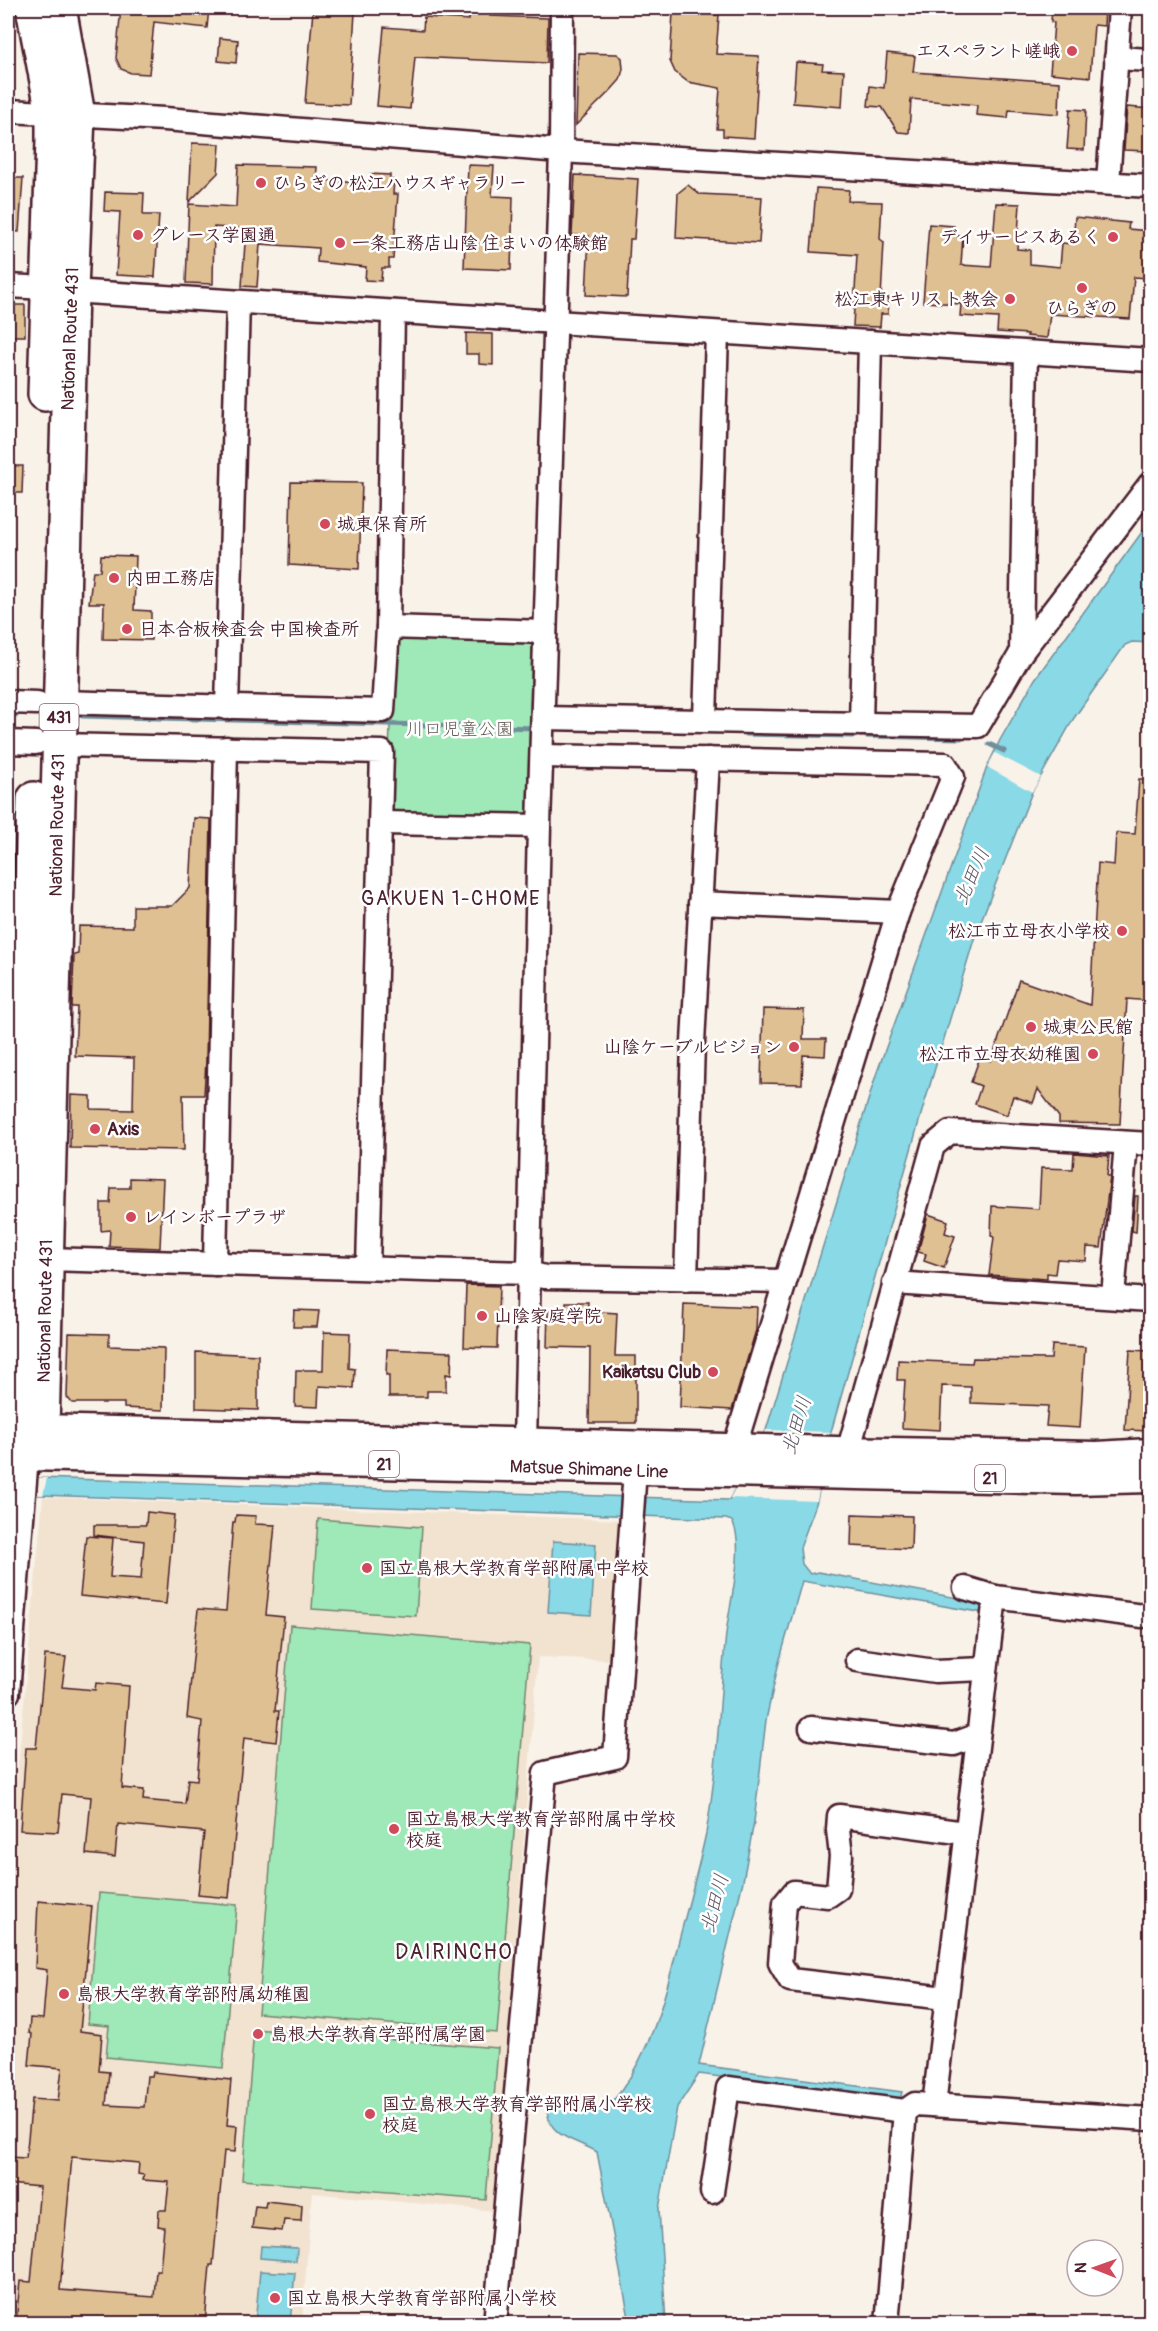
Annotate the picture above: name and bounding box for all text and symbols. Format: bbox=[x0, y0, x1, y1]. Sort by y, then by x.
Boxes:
place label: エスペラント嵯峨 bbox=[916, 40, 1060, 63]
marker: エスペラント嵯峨 bbox=[1065, 44, 1079, 58]
place label: ひらぎの 松江ハウスギャラリー bbox=[273, 172, 527, 195]
marker: ひらぎの 松江ハウスギャラリー bbox=[254, 176, 268, 190]
place label: グレース学園通 bbox=[150, 224, 276, 247]
place label: デイサービスあるく bbox=[940, 226, 1101, 249]
marker: グレース学園通 bbox=[131, 228, 145, 242]
marker: デイサービスあるく bbox=[1106, 230, 1120, 244]
place label: 一条工務店山陰 住まいの体験館 bbox=[352, 232, 608, 255]
marker: 一条工務店山陰 住まいの体験館 bbox=[333, 236, 347, 250]
street label: National Route 431 bbox=[57, 267, 84, 411]
marker: ひらぎの bbox=[1075, 281, 1089, 295]
place label: 松江東キリスト教会 bbox=[835, 288, 998, 311]
marker: 松江東キリスト教会 bbox=[1003, 292, 1017, 306]
place label: ひらぎの bbox=[1046, 297, 1118, 320]
place label: 城東保育所 bbox=[337, 513, 427, 536]
marker: 城東保育所 bbox=[318, 517, 332, 531]
place label: 内田工務店 bbox=[126, 567, 216, 590]
marker: 内田工務店 bbox=[107, 571, 121, 585]
place label: 日本合板検査会 中国検査所 bbox=[139, 618, 359, 641]
marker: 日本合板検査会 中国検査所 bbox=[120, 622, 134, 636]
road number: 431 bbox=[40, 704, 78, 730]
park label: 川口児童公園 bbox=[406, 718, 514, 741]
street label: National Route 431 bbox=[45, 753, 70, 897]
water label: 北田川 bbox=[948, 844, 995, 909]
district label: GAKUEN 1-CHOME bbox=[361, 886, 541, 911]
place label: 松江市立母衣小学校 bbox=[948, 920, 1110, 943]
marker: 松江市立母衣小学校 bbox=[1115, 924, 1129, 938]
place label: 城東公民館 bbox=[1043, 1016, 1133, 1039]
marker: 城東公民館 bbox=[1024, 1020, 1038, 1034]
place label: 山陰ケーブルビジョン bbox=[604, 1036, 782, 1059]
marker: 山陰ケーブルビジョン bbox=[787, 1040, 801, 1054]
place label: 松江市立母衣幼稚園 bbox=[919, 1043, 1081, 1066]
marker: 松江市立母衣幼稚園 bbox=[1086, 1047, 1100, 1061]
place label: Axis bbox=[107, 1118, 140, 1141]
marker: Axis bbox=[88, 1122, 102, 1136]
place label: レインボープラザ bbox=[143, 1206, 286, 1229]
marker: レインボープラザ bbox=[124, 1210, 138, 1224]
street label: National Route 431 bbox=[33, 1239, 58, 1383]
place label: 山陰家庭学院 bbox=[494, 1305, 602, 1328]
marker: 山陰家庭学院 bbox=[475, 1309, 489, 1323]
place label: Kaikatsu Club bbox=[602, 1361, 701, 1384]
marker: Kaikatsu Club bbox=[706, 1365, 720, 1379]
water label: 北田川 bbox=[776, 1393, 817, 1457]
road number: 21 bbox=[369, 1451, 399, 1477]
street label: Matsue Shimane Line bbox=[509, 1455, 669, 1484]
road number: 21 bbox=[975, 1465, 1005, 1491]
place label: 国立島根大学教育学部附属中学校 bbox=[379, 1557, 649, 1580]
marker: 国立島根大学教育学部附属中学校 bbox=[360, 1561, 374, 1575]
place label: 国立島根大学教育学部附属中学校 校庭 bbox=[406, 1808, 676, 1852]
marker: 国立島根大学教育学部附属中学校 校庭 bbox=[387, 1822, 401, 1836]
water label: 北田川 bbox=[695, 1871, 734, 1935]
district label: DAIRINCHO bbox=[395, 1939, 513, 1966]
place label: 島根大学教育学部附属幼稚園 bbox=[76, 1983, 310, 2006]
marker: 島根大学教育学部附属幼稚園 bbox=[57, 1987, 71, 2001]
place label: 島根大学教育学部附属学園 bbox=[270, 2023, 486, 2046]
marker: 島根大学教育学部附属学園 bbox=[251, 2027, 265, 2041]
place label: 国立島根大学教育学部附属小学校 校庭 bbox=[382, 2093, 652, 2137]
marker: 国立島根大学教育学部附属小学校 校庭 bbox=[363, 2107, 377, 2121]
north arrow bbox=[1065, 2238, 1125, 2298]
text: N bbox=[1071, 2262, 1091, 2273]
place label: 国立島根大学教育学部附属小学校 bbox=[287, 2287, 557, 2310]
marker: 国立島根大学教育学部附属小学校 bbox=[268, 2291, 282, 2305]

